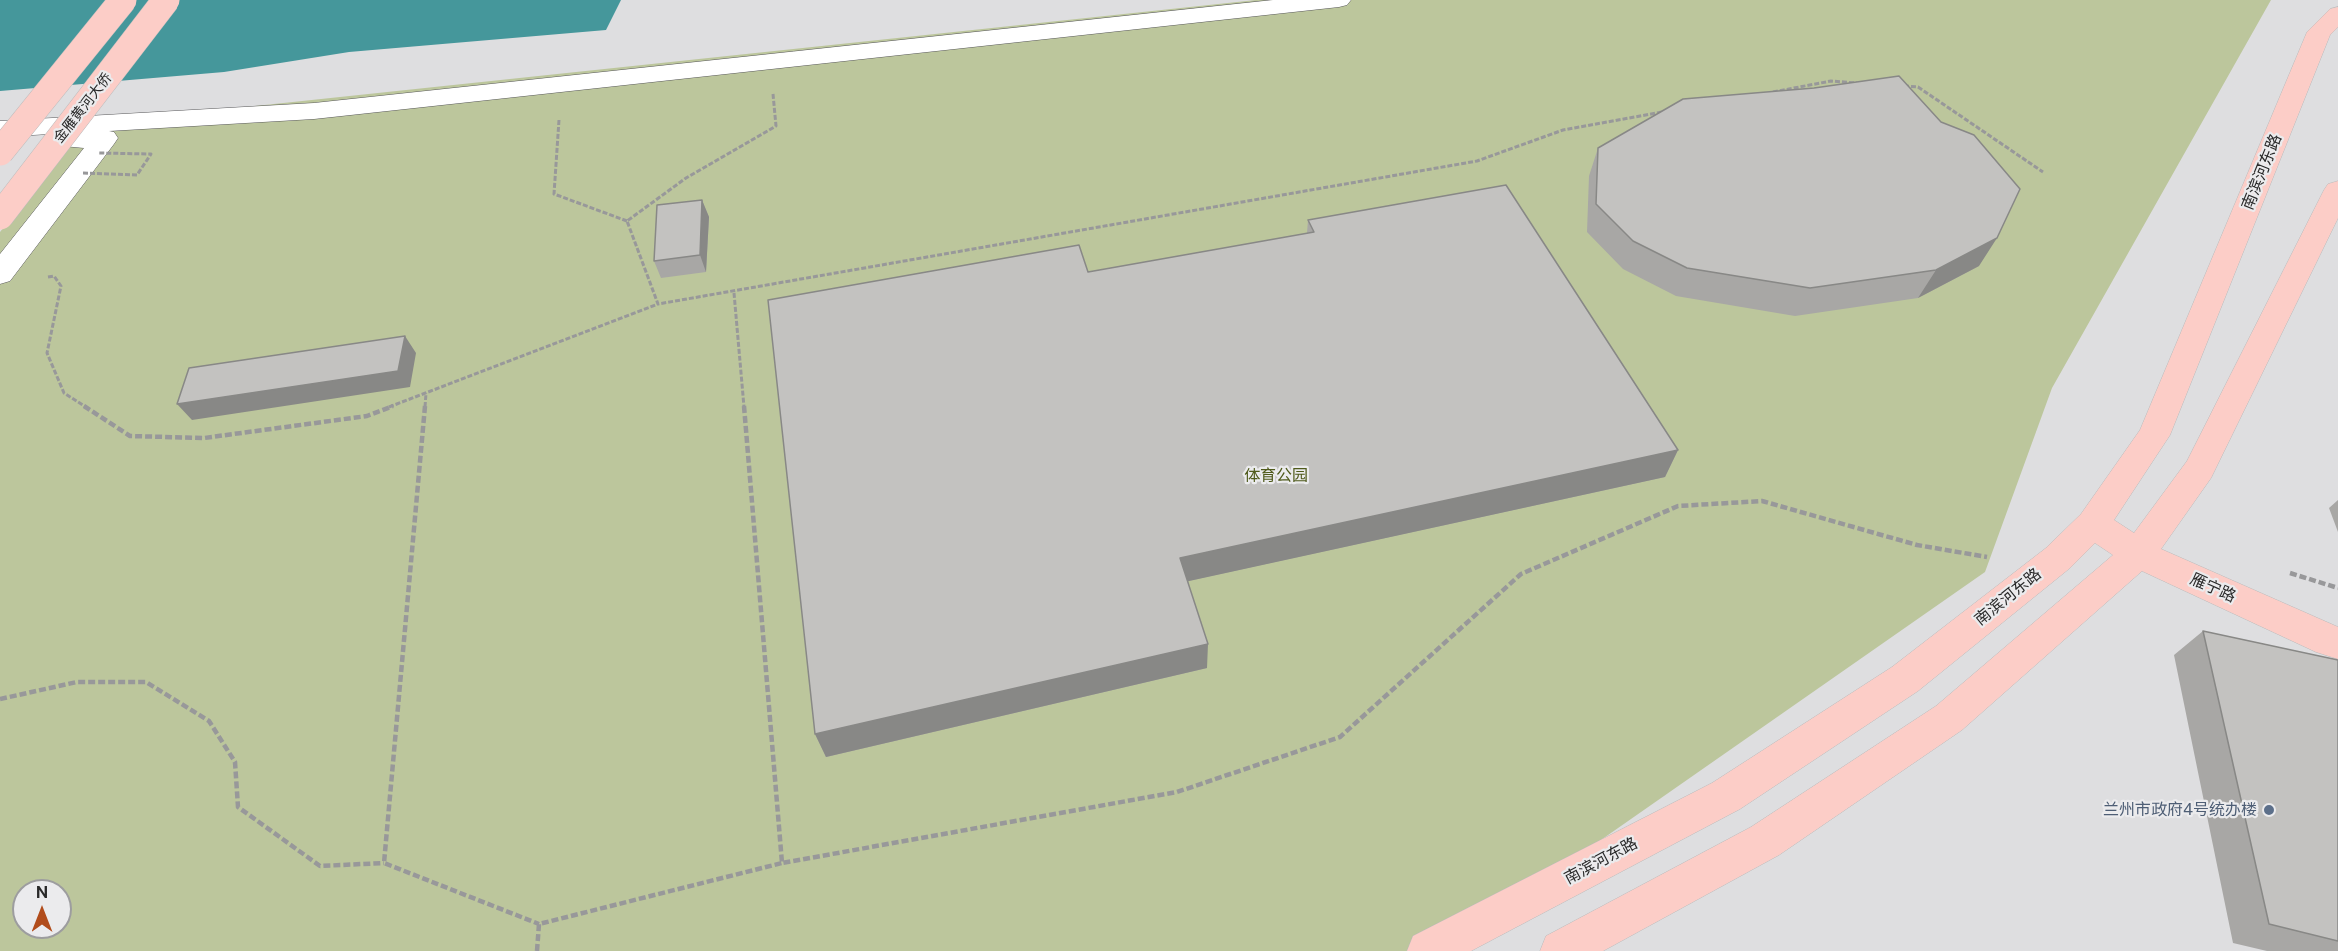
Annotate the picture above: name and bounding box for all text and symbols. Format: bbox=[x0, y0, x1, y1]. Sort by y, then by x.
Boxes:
street label: 金雁黄河大侨 bbox=[51, 70, 115, 146]
street label: 南滨河东路 bbox=[2238, 131, 2286, 213]
park label: 体育公园 bbox=[1244, 466, 1308, 486]
street label: 南滨河东路 bbox=[1971, 564, 2045, 630]
street label: 雁宁路 bbox=[2187, 569, 2239, 607]
place label: 兰州市政府4号统办楼 bbox=[2103, 800, 2257, 820]
marker: 兰州市政府4号统办楼 bbox=[2262, 803, 2276, 817]
street label: 南滨河东路 bbox=[1561, 834, 1641, 888]
north arrow bbox=[12, 879, 72, 939]
text: N bbox=[36, 883, 48, 902]

